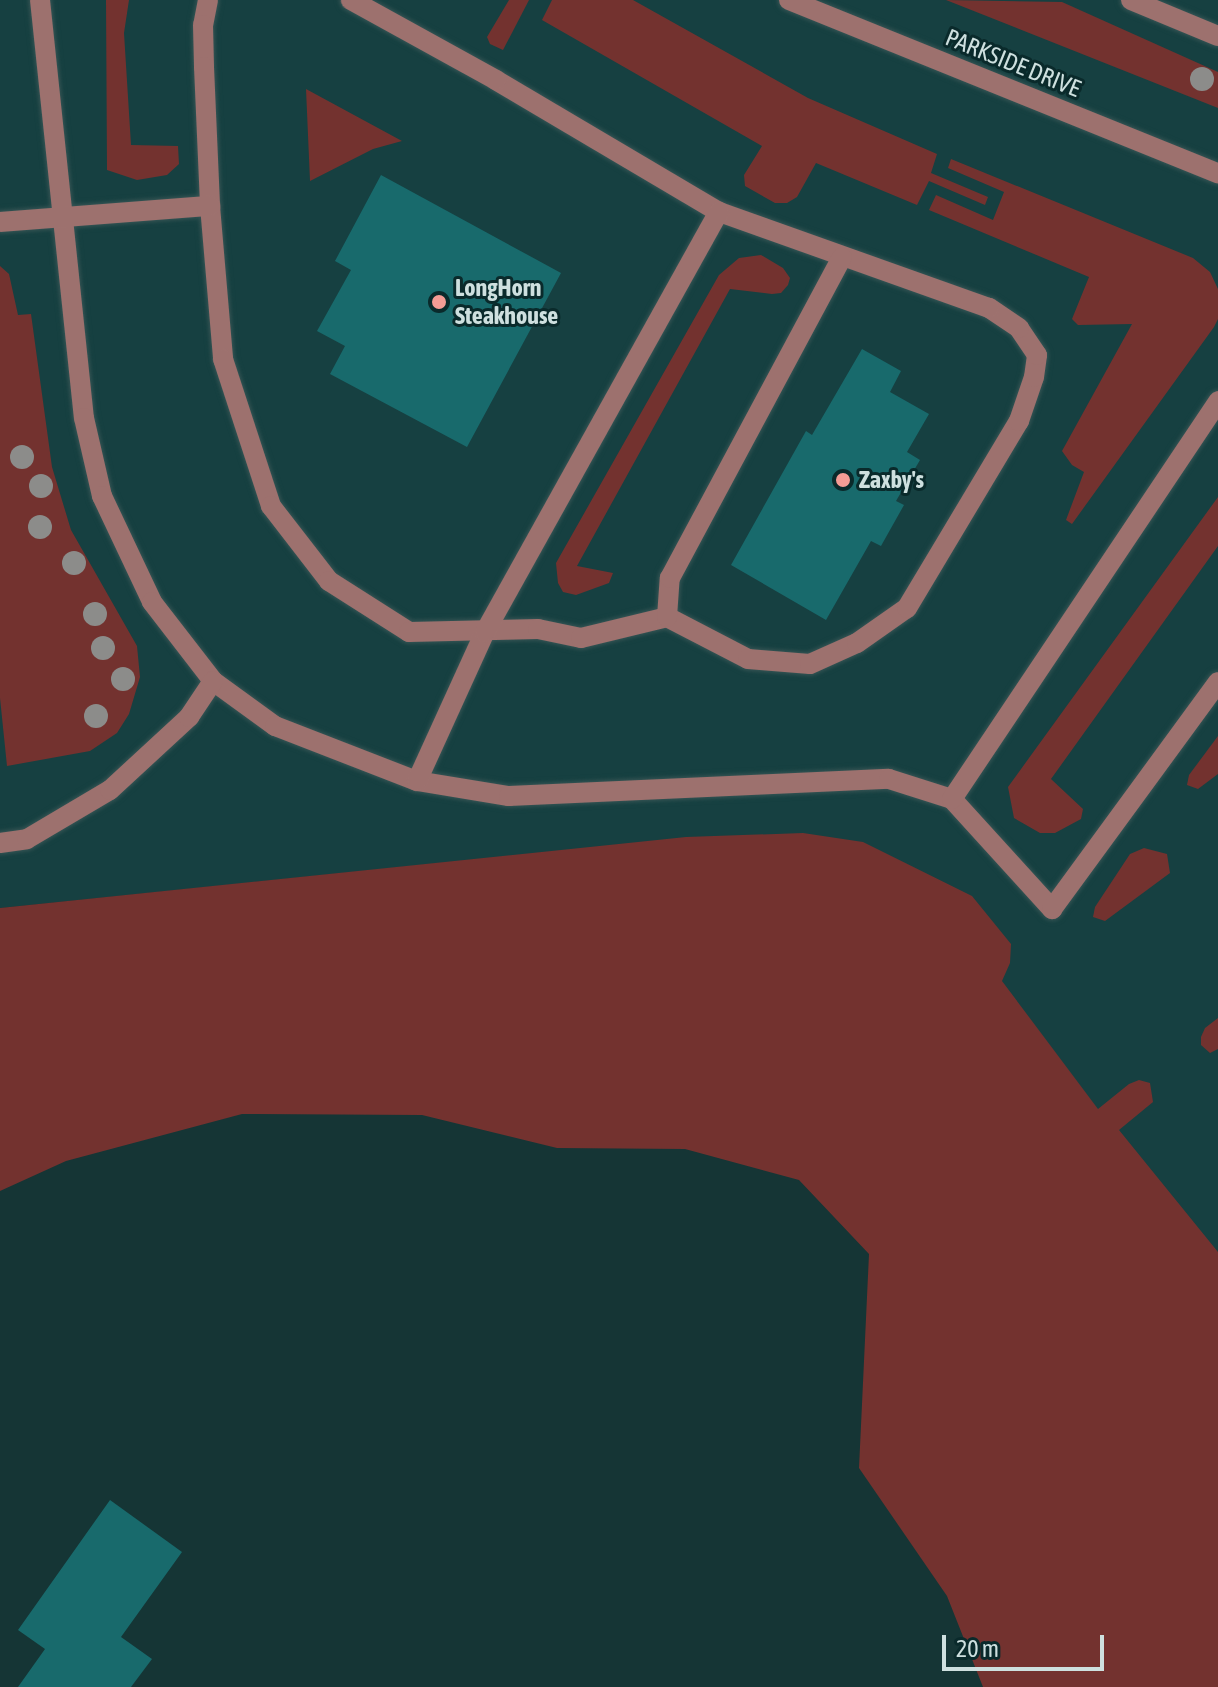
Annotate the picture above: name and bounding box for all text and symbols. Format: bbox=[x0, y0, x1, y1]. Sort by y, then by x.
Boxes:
street label: PARKSIDE DRIVE bbox=[941, 23, 1085, 103]
place label: LongHorn Steakhouse bbox=[455, 274, 558, 330]
marker: LongHorn Steakhouse bbox=[430, 293, 448, 311]
place label: Zaxby's bbox=[859, 466, 924, 494]
marker: Zaxby's bbox=[834, 471, 852, 489]
scale bar bbox=[946, 1619, 1108, 1669]
text: 20 m bbox=[956, 1635, 999, 1662]

